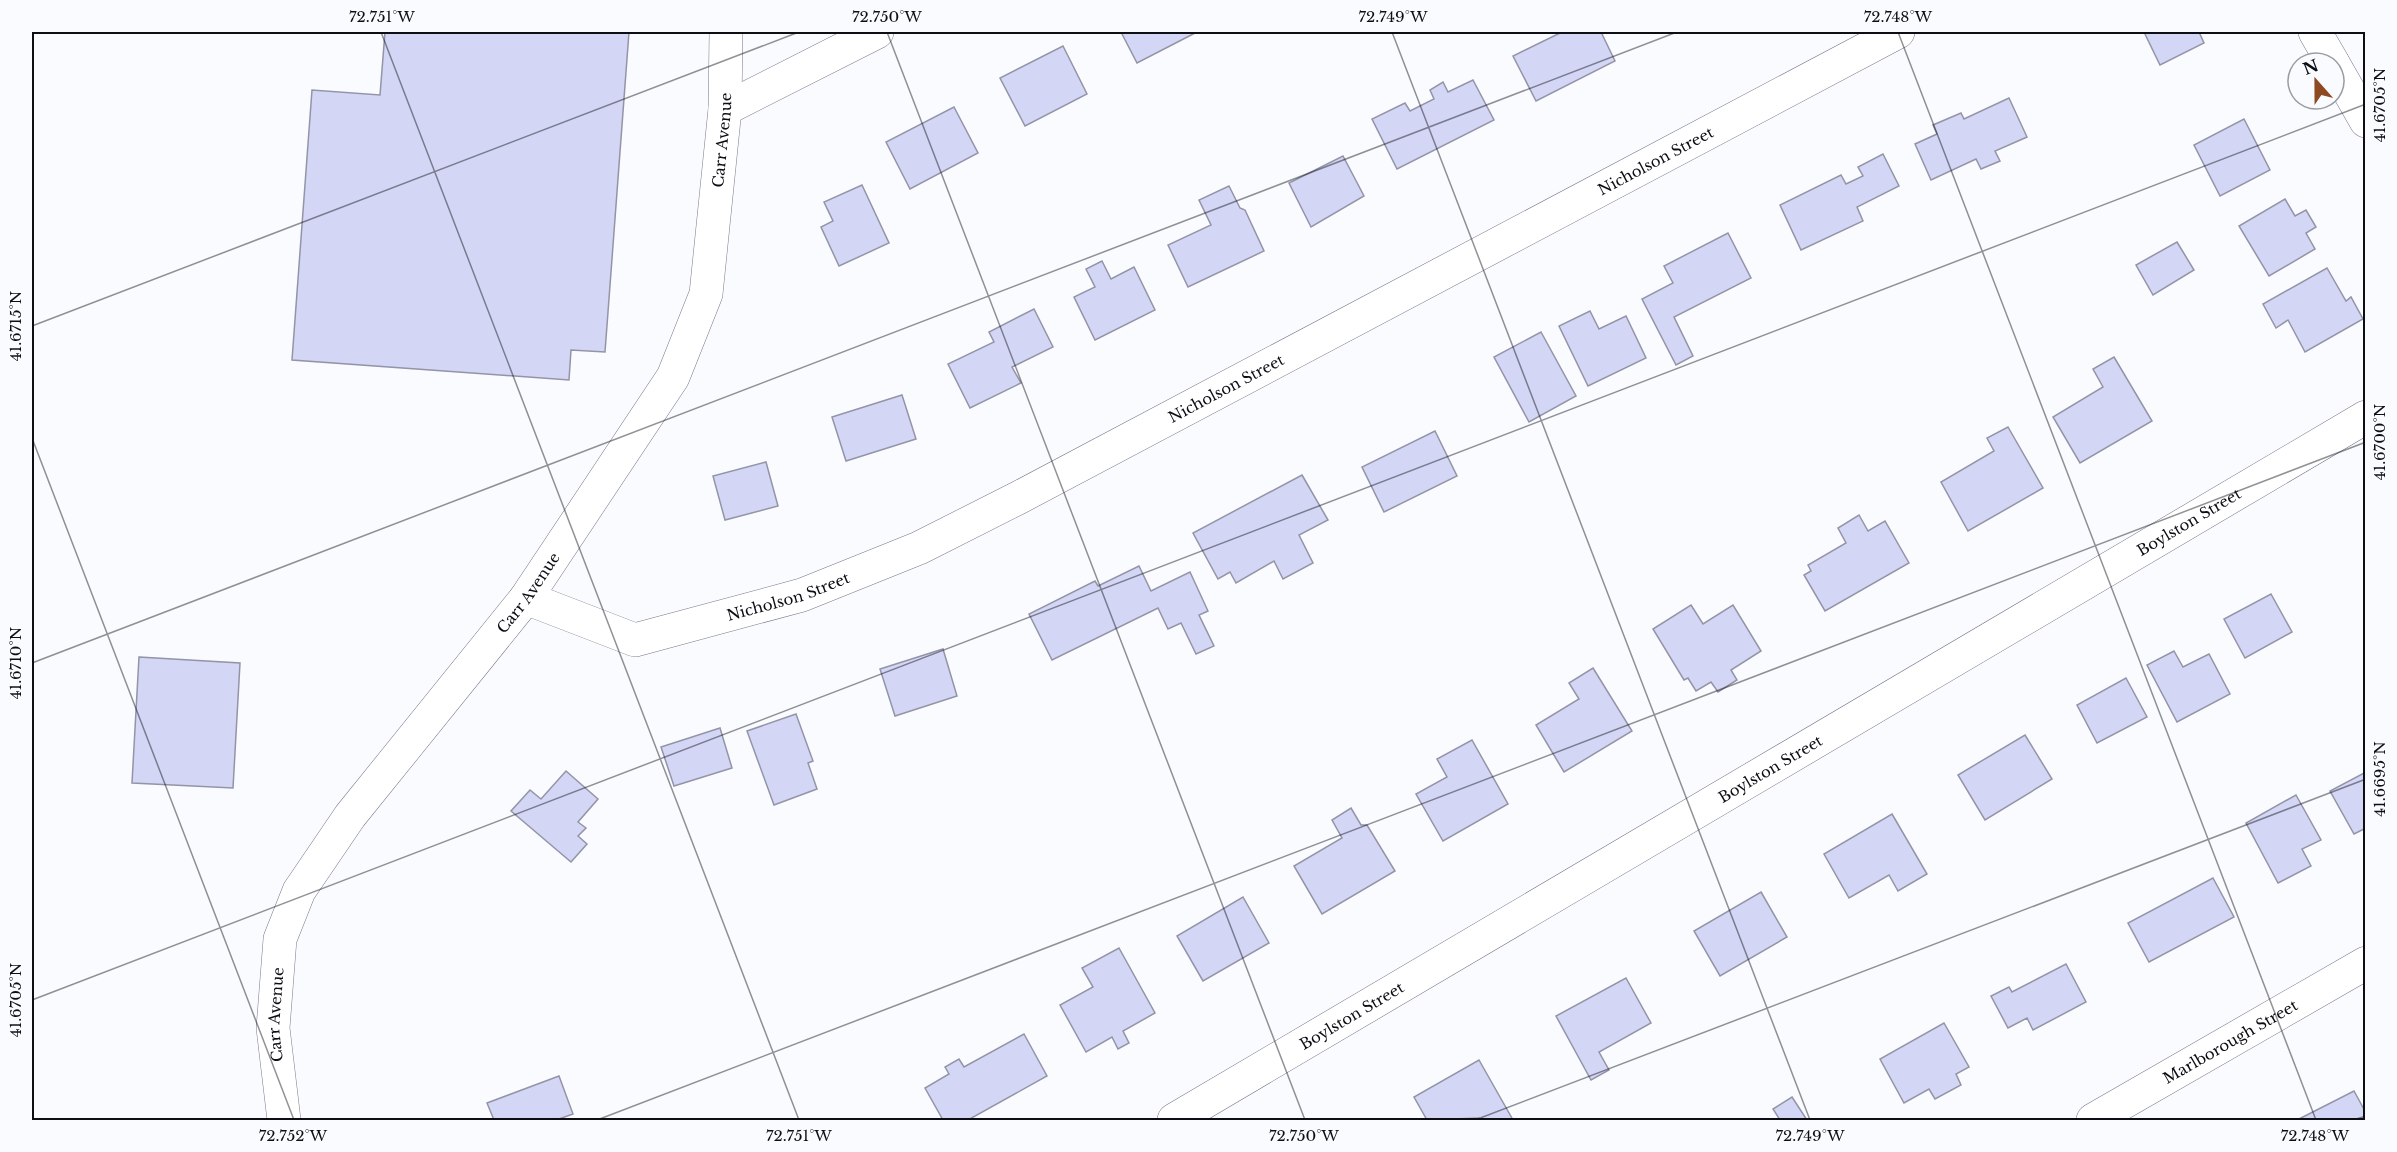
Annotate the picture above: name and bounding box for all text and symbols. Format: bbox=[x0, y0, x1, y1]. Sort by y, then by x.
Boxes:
text: 72.751°W bbox=[349, 7, 415, 26]
text: 72.750°W bbox=[852, 7, 922, 26]
text: 72.749°W bbox=[1358, 7, 1428, 26]
text: 72.748°W bbox=[1864, 7, 1933, 26]
north arrow bbox=[2286, 51, 2346, 111]
text: N bbox=[2300, 55, 2321, 79]
text: 41.6705°N bbox=[2370, 68, 2389, 142]
street label: Carr Avenue bbox=[708, 92, 735, 188]
street label: Nicholson Street bbox=[1594, 122, 1717, 199]
text: 41.6715°N bbox=[6, 291, 25, 361]
street label: Nicholson Street bbox=[1165, 349, 1287, 426]
text: 41.6700°N bbox=[2370, 404, 2389, 480]
street label: Boylston Street bbox=[2133, 483, 2244, 560]
street label: Carr Avenue bbox=[492, 548, 563, 637]
street label: Nicholson Street bbox=[724, 567, 852, 624]
text: 41.6710°N bbox=[6, 627, 25, 699]
street label: Boylston Street bbox=[1715, 730, 1826, 806]
text: 41.6695°N bbox=[2370, 741, 2389, 817]
text: 41.6705°N bbox=[6, 963, 25, 1037]
street label: Carr Avenue bbox=[263, 967, 287, 1063]
street label: Boylston Street bbox=[1296, 977, 1407, 1053]
street label: Marlborough Street bbox=[2159, 995, 2301, 1087]
text: 72.752°W bbox=[259, 1126, 328, 1145]
text: 72.751°W bbox=[766, 1126, 832, 1145]
text: 72.750°W bbox=[1269, 1126, 1339, 1145]
text: 72.749°W bbox=[1775, 1126, 1845, 1145]
text: 72.748°W bbox=[2281, 1126, 2350, 1145]

